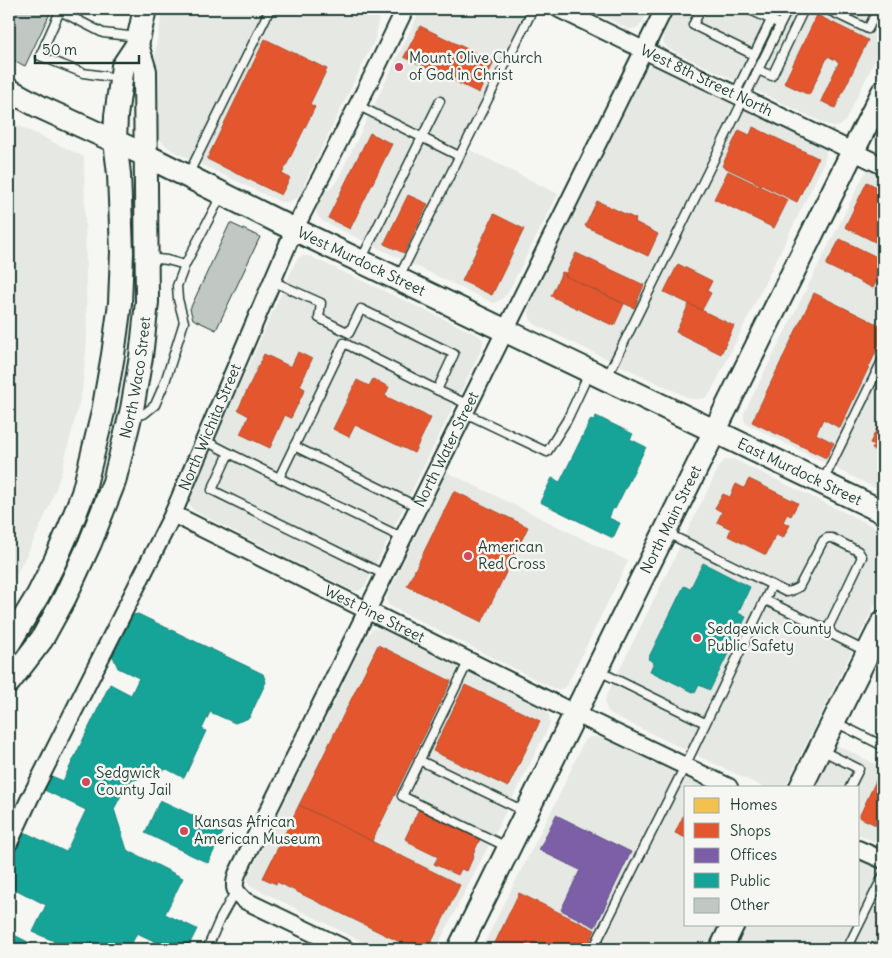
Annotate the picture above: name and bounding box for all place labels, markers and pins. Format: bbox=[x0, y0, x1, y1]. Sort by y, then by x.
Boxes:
place label: Mount Olive Church of God in Christ bbox=[409, 48, 543, 84]
marker: Mount Olive Church of God in Christ bbox=[393, 61, 405, 73]
place label: American Red Cross bbox=[478, 537, 546, 573]
marker: American Red Cross bbox=[462, 550, 474, 562]
place label: Sedgewick County Public Safety bbox=[707, 619, 832, 655]
marker: Sedgewick County Public Safety bbox=[691, 632, 703, 644]
place label: Sedgwick County Jail bbox=[96, 763, 171, 799]
marker: Sedgwick County Jail bbox=[80, 776, 92, 788]
place label: Kansas African American Museum bbox=[194, 812, 320, 848]
marker: Kansas African American Museum bbox=[178, 825, 190, 837]

